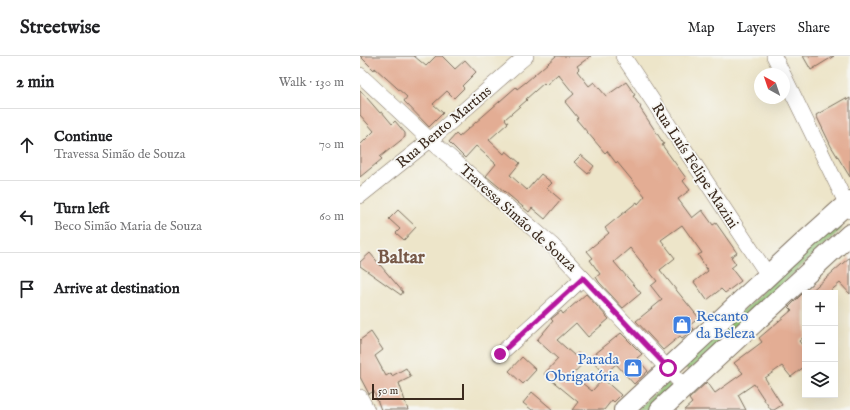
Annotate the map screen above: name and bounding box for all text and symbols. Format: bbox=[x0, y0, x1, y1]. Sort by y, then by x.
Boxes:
text: Streetwise bbox=[20, 16, 100, 40]
text: Map bbox=[688, 19, 715, 37]
text: Layers bbox=[737, 19, 776, 37]
text: Share bbox=[798, 19, 830, 37]
north arrow bbox=[754, 68, 790, 104]
text: 2 min bbox=[16, 72, 54, 93]
text: Walk · 130 m bbox=[279, 74, 344, 91]
street label: Rua Bento Martins bbox=[392, 82, 496, 172]
street label: Rua Luís Felipe Mazini bbox=[647, 100, 743, 232]
text: Continue bbox=[54, 127, 112, 146]
icon: ahead bbox=[16, 134, 38, 156]
text: 70 m bbox=[319, 136, 344, 153]
text: Travessa Simão de Souza bbox=[54, 146, 185, 163]
street label: Travessa Simão de Souza bbox=[455, 160, 581, 276]
text: Turn left bbox=[54, 199, 110, 218]
icon: left bbox=[16, 206, 38, 228]
text: 60 m bbox=[319, 208, 344, 225]
text: Beco Simão Maria de Souza bbox=[54, 218, 202, 235]
district label: Baltar bbox=[377, 246, 426, 270]
icon: arrive bbox=[16, 278, 38, 300]
text: Arrive at destination bbox=[54, 279, 180, 298]
map controls bbox=[802, 290, 838, 398]
button: + bbox=[802, 290, 838, 326]
place label: Recanto da Beleza bbox=[696, 307, 755, 343]
shop icon: Recanto da Beleza bbox=[671, 314, 693, 336]
button: − bbox=[802, 326, 838, 362]
route end bbox=[491, 345, 509, 363]
place label: Parada Obrigatória bbox=[545, 350, 620, 386]
shop icon: Parada Obrigatória bbox=[622, 357, 644, 379]
route start bbox=[659, 359, 677, 377]
button: layers bbox=[802, 362, 838, 398]
scale bar bbox=[372, 382, 464, 401]
text: 50 m bbox=[378, 384, 398, 398]

